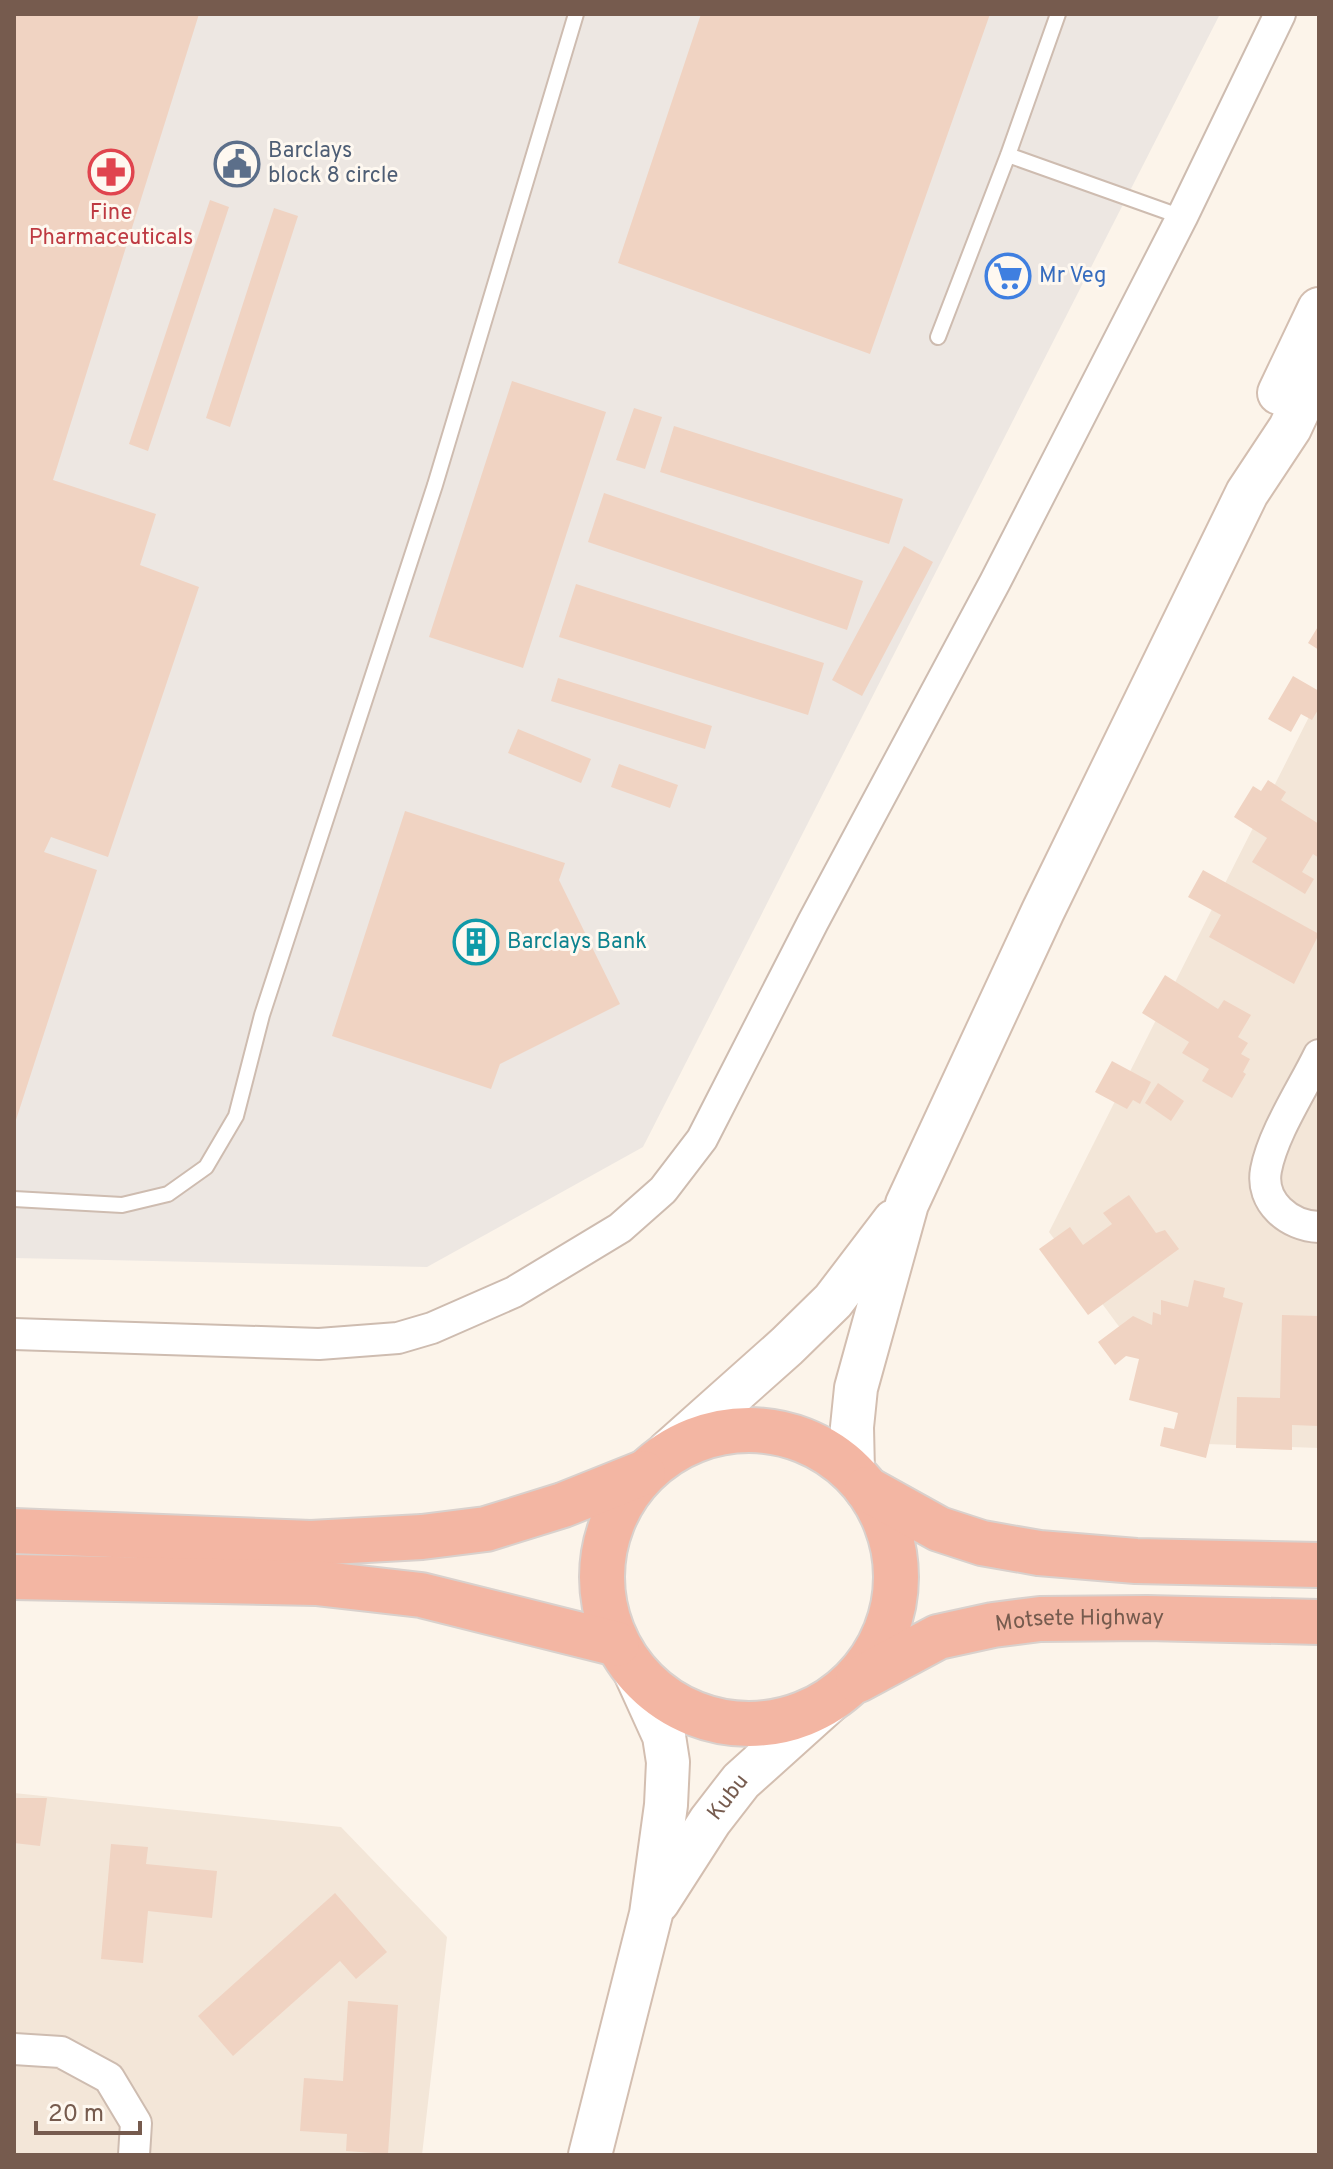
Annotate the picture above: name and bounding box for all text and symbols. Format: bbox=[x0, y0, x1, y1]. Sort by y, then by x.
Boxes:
place label: Barclays block 8 circle bbox=[268, 138, 398, 190]
public building icon: Barclays block 8 circle bbox=[213, 140, 261, 188]
pharmacy icon: Fine Pharmaceuticals bbox=[87, 148, 135, 196]
place label: Fine Pharmaceuticals bbox=[29, 200, 193, 252]
supermarket icon: Mr Veg bbox=[984, 252, 1032, 300]
place label: Mr Veg bbox=[1039, 263, 1106, 290]
building icon: Barclays Bank bbox=[452, 918, 500, 966]
place label: Barclays Bank bbox=[507, 929, 647, 956]
street label: Motsete Highway bbox=[994, 1604, 1164, 1638]
street label: Kubu bbox=[702, 1769, 755, 1826]
scale bar bbox=[36, 2085, 140, 2135]
text: 20 m bbox=[48, 2100, 104, 2130]

